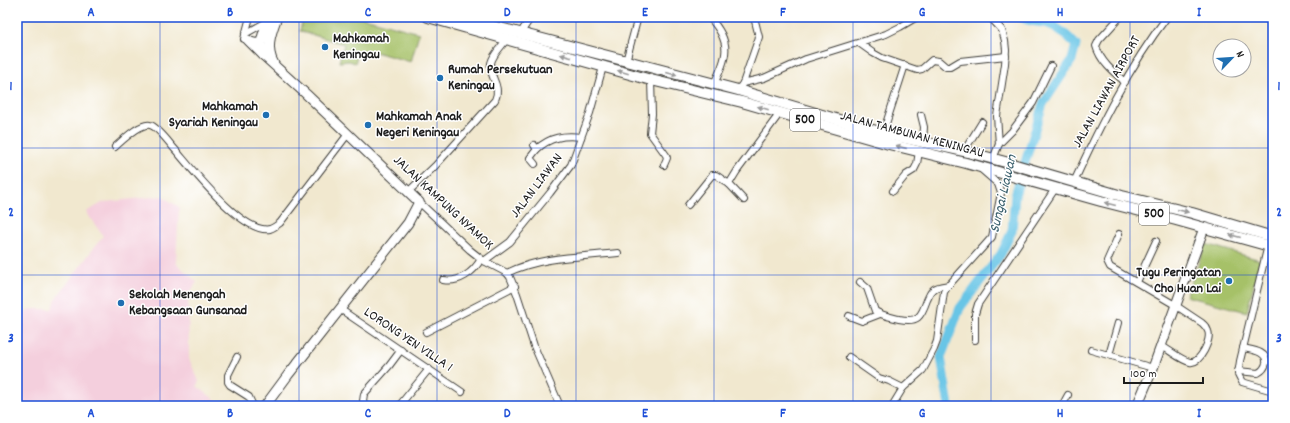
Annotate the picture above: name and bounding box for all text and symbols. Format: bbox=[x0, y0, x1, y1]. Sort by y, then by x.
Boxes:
text: A bbox=[87, 4, 95, 23]
text: B bbox=[227, 4, 233, 23]
text: C bbox=[365, 4, 372, 23]
text: D bbox=[504, 4, 511, 23]
text: E bbox=[642, 4, 649, 23]
text: F bbox=[780, 4, 786, 23]
text: G bbox=[919, 4, 926, 23]
text: H bbox=[1057, 4, 1064, 23]
text: I bbox=[1197, 4, 1202, 23]
place label: Mahkamah Keningau bbox=[333, 29, 390, 65]
street label: JALAN LIAWAN AIRPORT bbox=[1068, 32, 1146, 152]
north arrow bbox=[1212, 38, 1252, 78]
marker: Mahkamah Keningau bbox=[320, 42, 330, 52]
text: N bbox=[1231, 49, 1248, 61]
one-way arrow bbox=[560, 53, 572, 59]
place label: Rumah Persekutuan Keningau bbox=[448, 60, 553, 96]
one-way arrow bbox=[617, 69, 629, 75]
one-way arrow bbox=[666, 71, 678, 77]
marker: Rumah Persekutuan Keningau bbox=[435, 73, 445, 83]
text: 1 bbox=[10, 78, 13, 97]
text: 1 bbox=[1278, 78, 1281, 97]
place label: Mahkamah Syariah Keningau bbox=[169, 97, 259, 133]
one-way arrow bbox=[757, 105, 769, 111]
street label: JALAN TAMBUNAN KENINGAU bbox=[838, 106, 986, 164]
place label: Mahkamah Anak Negeri Keningau bbox=[376, 107, 462, 143]
road number: 500 bbox=[790, 109, 820, 131]
marker: Mahkamah Syariah Keningau bbox=[261, 110, 271, 120]
marker: Mahkamah Anak Negeri Keningau bbox=[363, 120, 373, 130]
one-way arrow bbox=[895, 144, 907, 150]
street label: JALAN LIAWAN bbox=[506, 149, 568, 223]
street label: JALAN KAMPUNG NYAMOK bbox=[388, 151, 498, 255]
water label: Sungai Liawan bbox=[984, 152, 1024, 235]
one-way arrow bbox=[1103, 200, 1116, 206]
road number: 500 bbox=[1139, 203, 1169, 225]
text: 2 bbox=[8, 204, 14, 223]
text: 2 bbox=[1276, 204, 1282, 223]
one-way arrow bbox=[1177, 209, 1189, 215]
one-way arrow bbox=[1229, 233, 1242, 239]
place label: Tugu Peringatan Cho Huan Lai bbox=[1136, 263, 1222, 299]
marker: Tugu Peringatan Cho Huan Lai bbox=[1224, 276, 1234, 286]
place label: Sekolah Menengah Kebangsaan Gunsanad bbox=[129, 285, 248, 321]
marker: Sekolah Menengah Kebangsaan Gunsanad bbox=[116, 298, 126, 308]
street label: LORONG YEN VILLA 1 bbox=[359, 303, 457, 377]
text: 3 bbox=[8, 330, 14, 349]
text: 3 bbox=[1276, 330, 1282, 349]
scale bar bbox=[1124, 359, 1203, 385]
text: 100 m bbox=[1130, 366, 1157, 383]
text: A bbox=[87, 405, 95, 423]
text: B bbox=[227, 405, 233, 423]
text: C bbox=[365, 405, 372, 423]
text: D bbox=[504, 405, 511, 423]
text: E bbox=[642, 405, 649, 423]
text: F bbox=[780, 405, 786, 423]
text: G bbox=[919, 405, 926, 423]
text: H bbox=[1057, 405, 1064, 423]
text: I bbox=[1197, 405, 1202, 423]

